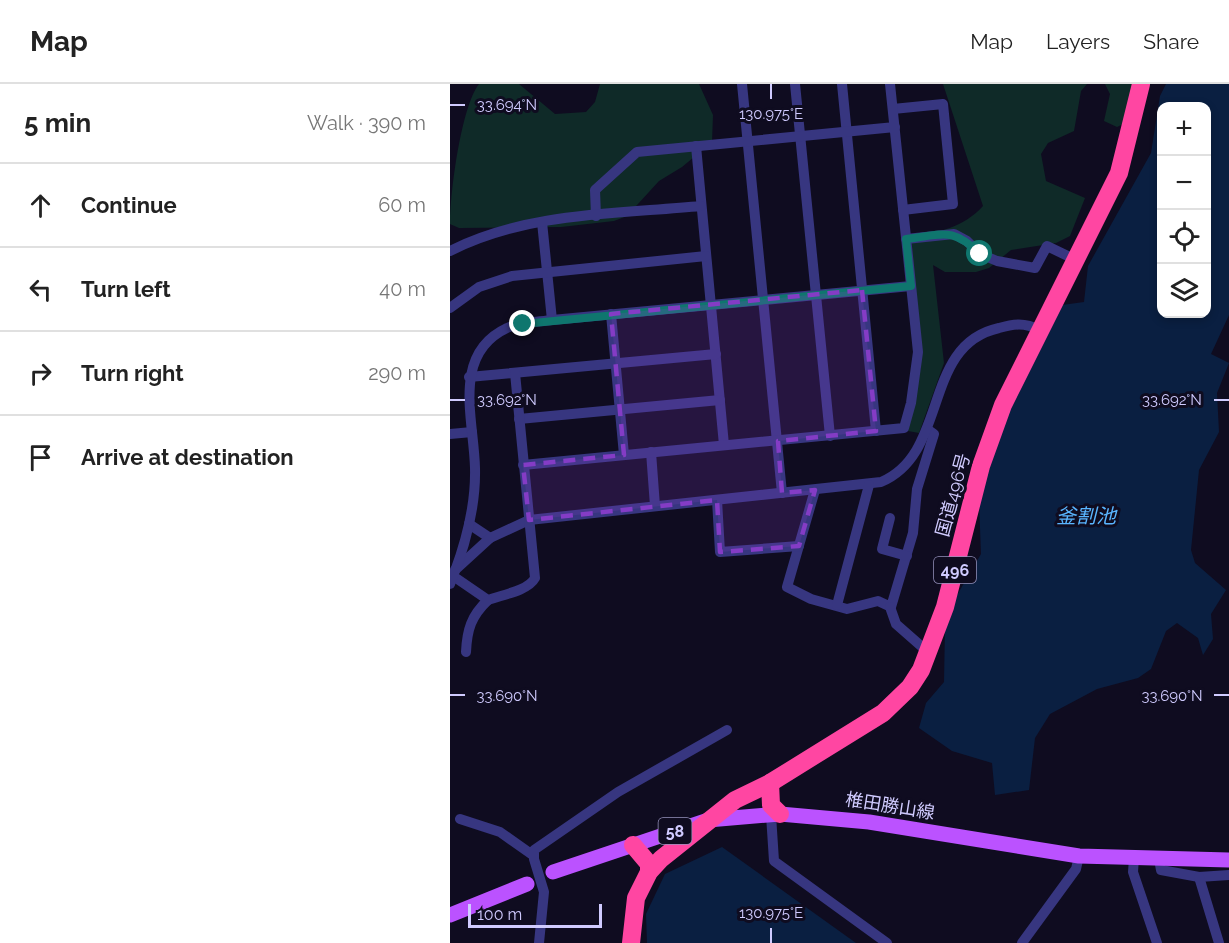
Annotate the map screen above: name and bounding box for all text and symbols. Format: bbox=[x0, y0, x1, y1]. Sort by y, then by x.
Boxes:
text: Map bbox=[30, 25, 88, 58]
text: Map bbox=[970, 29, 1013, 54]
text: Layers bbox=[1046, 29, 1110, 54]
text: Share bbox=[1143, 29, 1199, 54]
text: 33.694°N bbox=[477, 96, 537, 114]
map controls bbox=[1157, 102, 1211, 318]
button: + bbox=[1157, 102, 1211, 156]
text: 130.975°E bbox=[739, 105, 803, 123]
text: 5 min bbox=[24, 108, 91, 138]
text: Walk · 390 m bbox=[307, 111, 426, 135]
button: − bbox=[1157, 156, 1211, 210]
icon: ahead bbox=[24, 189, 57, 222]
text: Continue bbox=[81, 192, 177, 218]
text: 60 m bbox=[378, 193, 426, 217]
button: locate bbox=[1157, 210, 1211, 264]
route start bbox=[966, 240, 992, 266]
button: layers bbox=[1157, 264, 1211, 318]
icon: left bbox=[24, 273, 57, 306]
text: Turn left bbox=[81, 276, 171, 302]
text: 40 m bbox=[379, 277, 426, 301]
route end bbox=[509, 310, 535, 336]
icon: right bbox=[24, 357, 57, 390]
text: Turn right bbox=[81, 360, 184, 386]
text: 290 m bbox=[368, 361, 426, 385]
text: 33.692°N bbox=[477, 391, 537, 409]
text: 33.692°N bbox=[1142, 391, 1202, 409]
icon: arrive bbox=[24, 441, 57, 474]
text: Arrive at destination bbox=[81, 444, 294, 470]
street label: 国道496号 bbox=[931, 451, 974, 539]
water label: 釜割池 bbox=[1056, 504, 1118, 528]
road number: 496 bbox=[934, 557, 976, 583]
text: 33.690°N bbox=[476, 687, 538, 705]
text: 33.690°N bbox=[1141, 687, 1203, 705]
street label: 椎田勝山線 bbox=[844, 788, 936, 823]
road number: 58 bbox=[658, 818, 692, 844]
scale bar bbox=[468, 901, 602, 928]
text: 130.975°E bbox=[739, 904, 803, 922]
text: 100 m bbox=[477, 905, 522, 924]

